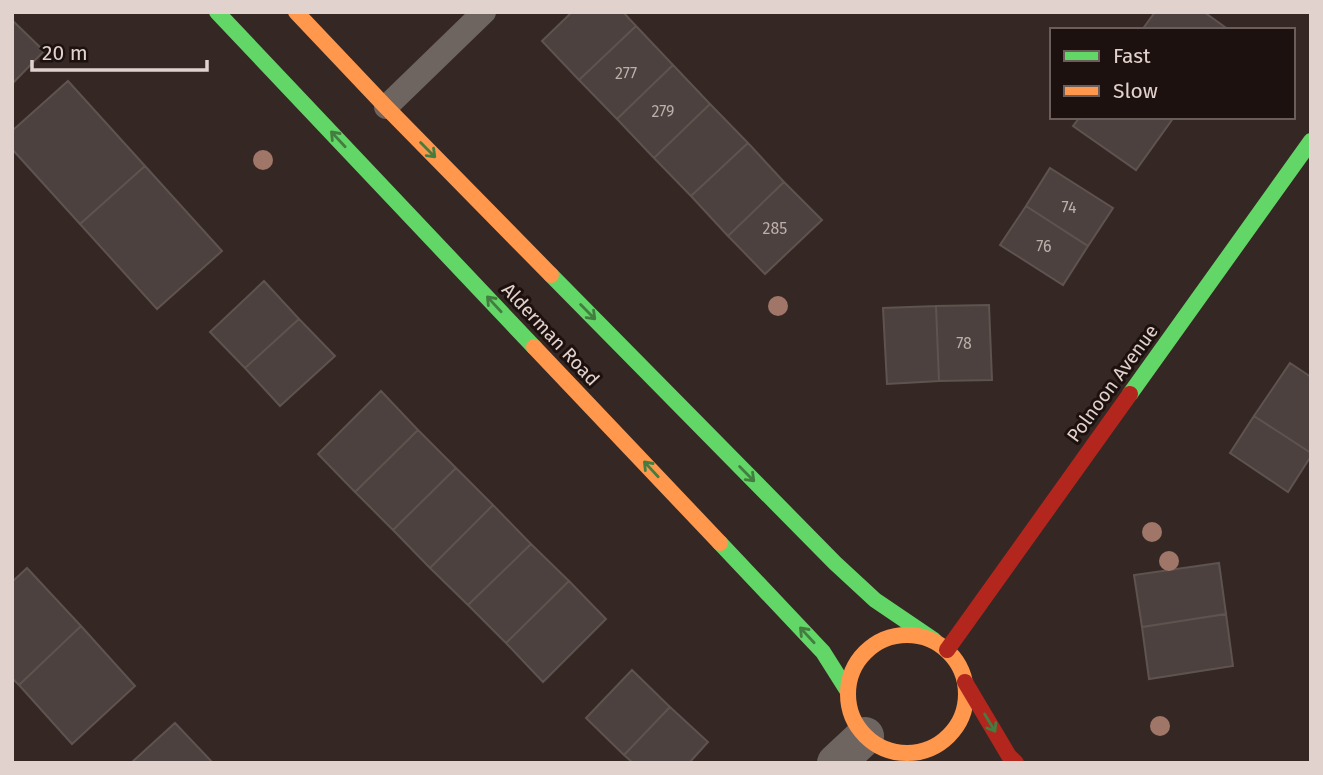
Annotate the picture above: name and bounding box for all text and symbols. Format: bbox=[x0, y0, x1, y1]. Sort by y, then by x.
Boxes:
scale bar bbox=[32, 28, 206, 72]
legend bbox=[1050, 28, 1295, 119]
text: 20 m bbox=[42, 40, 88, 66]
text: Fast bbox=[1113, 43, 1151, 69]
house number: 277 bbox=[615, 64, 637, 83]
text: Slow bbox=[1113, 78, 1158, 104]
house number: 279 bbox=[652, 102, 674, 121]
one-way arrow bbox=[329, 131, 346, 148]
one-way arrow bbox=[419, 141, 436, 158]
house number: 74 bbox=[1062, 198, 1077, 217]
house number: 285 bbox=[763, 219, 787, 238]
house number: 76 bbox=[1036, 237, 1052, 256]
street label: Alderman Road bbox=[497, 278, 604, 390]
one-way arrow bbox=[486, 296, 503, 313]
one-way arrow bbox=[579, 304, 596, 321]
street label: Polnoon Avenue bbox=[1062, 320, 1163, 447]
house number: 78 bbox=[956, 334, 972, 353]
one-way arrow bbox=[642, 461, 659, 478]
one-way arrow bbox=[739, 466, 756, 483]
one-way arrow bbox=[799, 626, 816, 643]
one-way arrow bbox=[983, 713, 997, 733]

